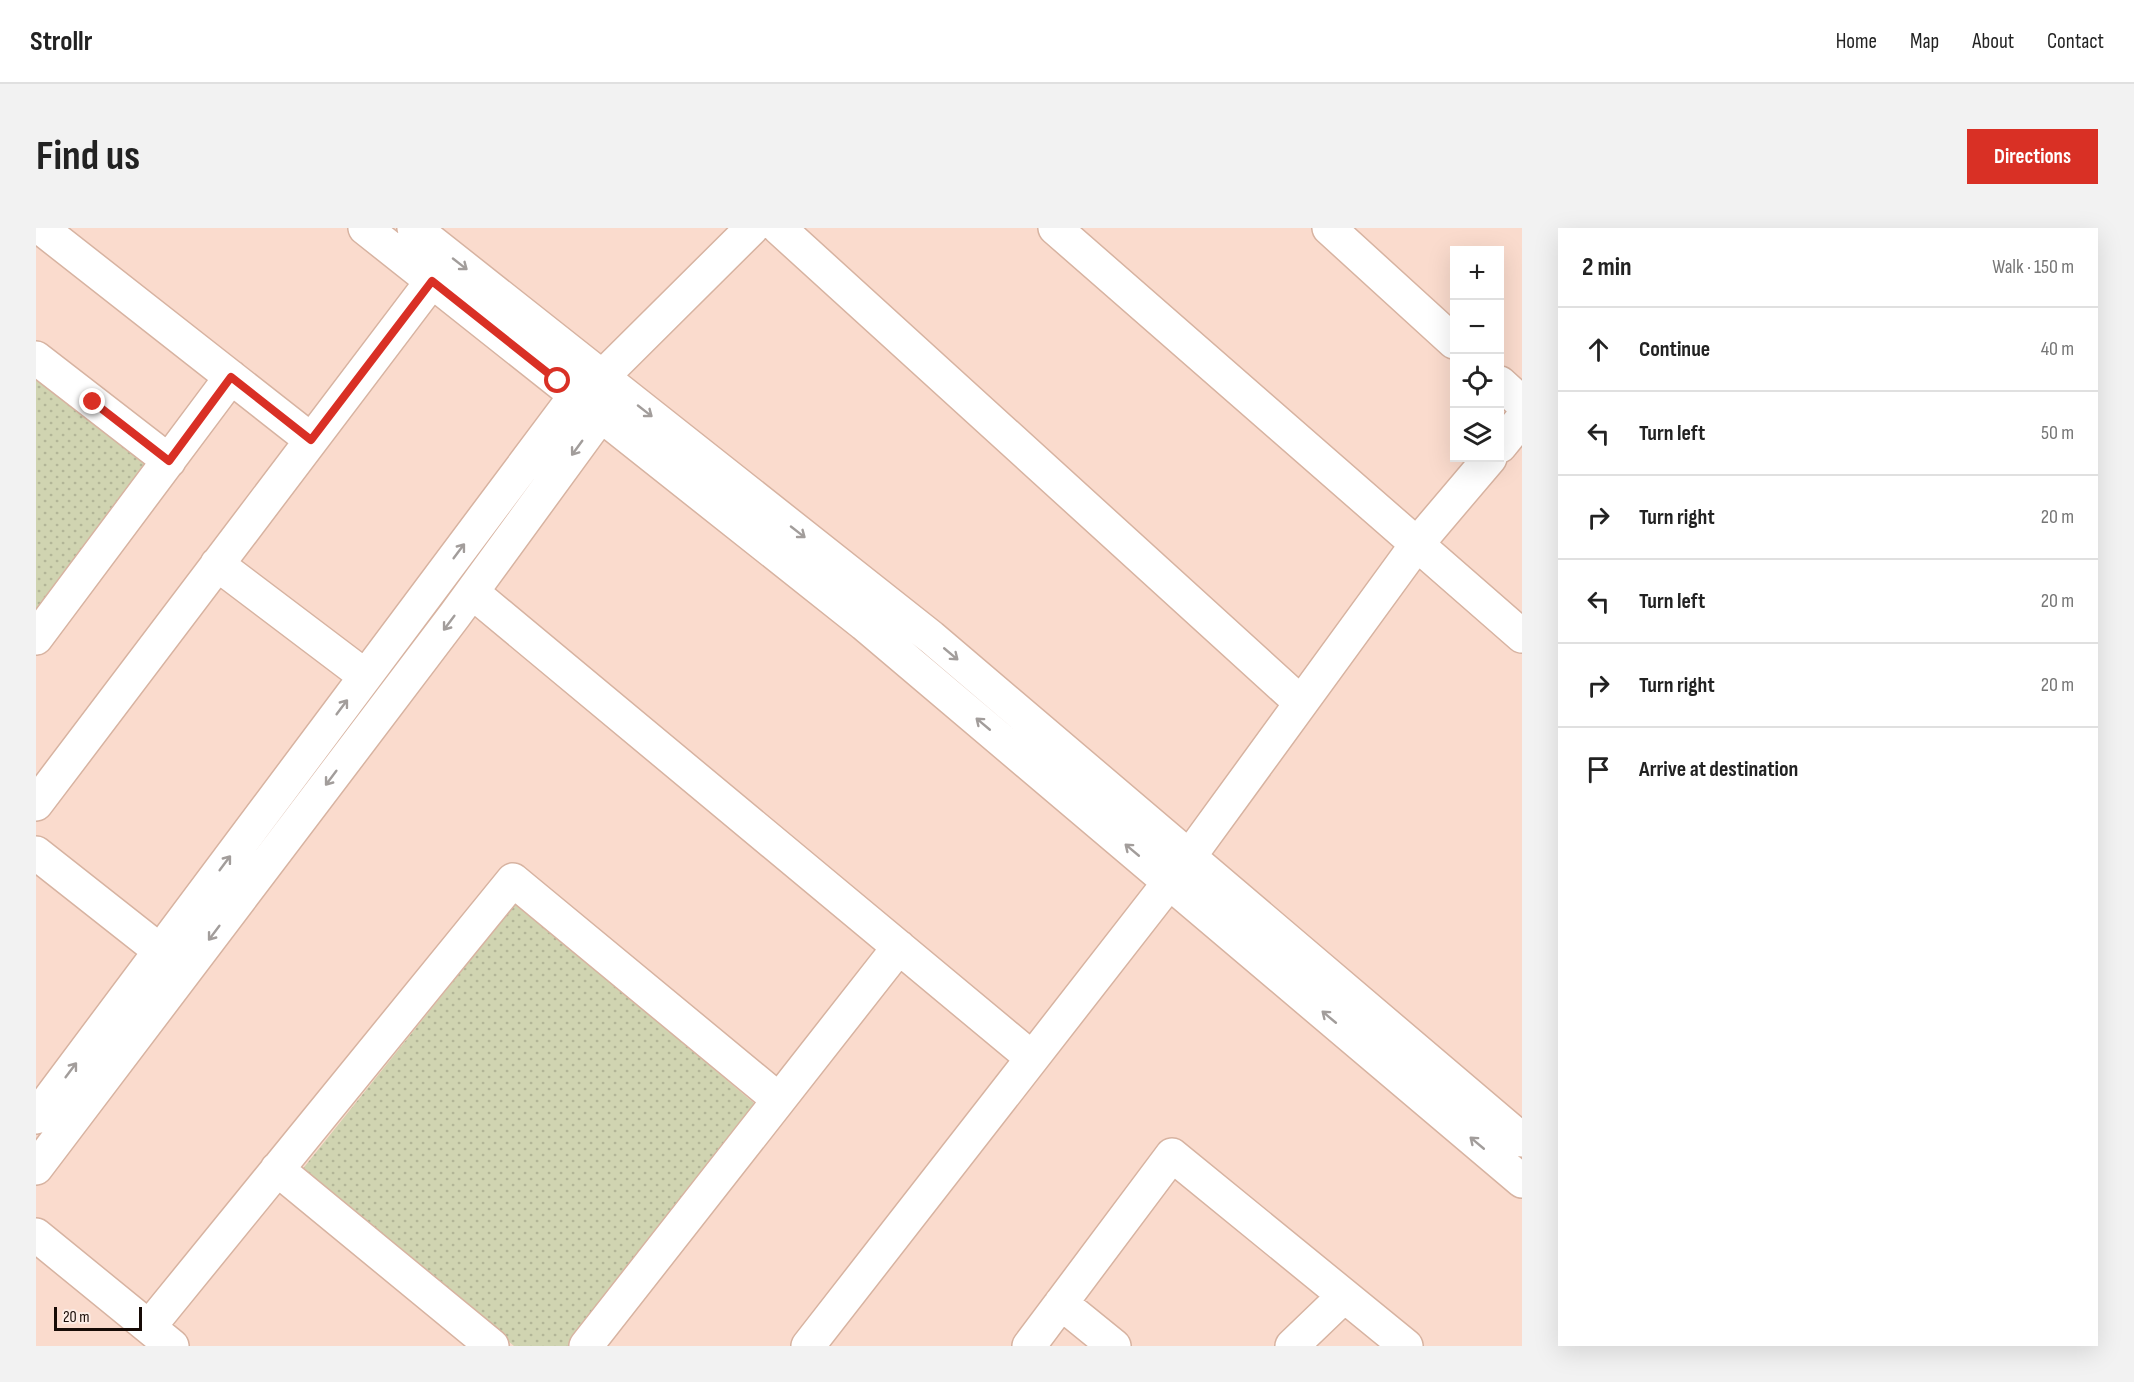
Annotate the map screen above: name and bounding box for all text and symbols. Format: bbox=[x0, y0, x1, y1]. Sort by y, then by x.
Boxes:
text: Strollr bbox=[30, 25, 92, 58]
text: Home bbox=[1836, 29, 1877, 54]
text: Map bbox=[1910, 29, 1939, 54]
text: About bbox=[1972, 29, 2014, 54]
text: Contact bbox=[2047, 29, 2104, 54]
button: Directions bbox=[1967, 129, 2098, 184]
text: Find us bbox=[36, 131, 140, 182]
map controls bbox=[1450, 246, 1504, 462]
button: + bbox=[1450, 246, 1504, 300]
text: 2 min bbox=[1582, 252, 1632, 283]
text: Walk · 150 m bbox=[1992, 255, 2074, 279]
one-way arrow bbox=[451, 258, 467, 271]
button: − bbox=[1450, 300, 1504, 354]
icon: ahead bbox=[1582, 333, 1615, 366]
text: Continue bbox=[1639, 336, 1710, 363]
text: 40 m bbox=[2041, 337, 2074, 361]
button: locate bbox=[1450, 354, 1504, 408]
route start bbox=[544, 367, 570, 393]
route end bbox=[79, 388, 105, 414]
one-way arrow bbox=[637, 405, 653, 418]
button: layers bbox=[1450, 408, 1504, 462]
icon: left bbox=[1582, 417, 1615, 450]
text: Turn left bbox=[1639, 420, 1705, 447]
text: 50 m bbox=[2041, 421, 2074, 445]
one-way arrow bbox=[571, 440, 583, 456]
icon: right bbox=[1582, 501, 1615, 534]
text: Turn right bbox=[1639, 504, 1715, 531]
text: 20 m bbox=[2041, 505, 2074, 529]
one-way arrow bbox=[790, 526, 806, 539]
one-way arrow bbox=[452, 543, 465, 559]
icon: left bbox=[1582, 585, 1615, 618]
text: Turn left bbox=[1639, 588, 1705, 615]
text: 20 m bbox=[2041, 589, 2074, 613]
one-way arrow bbox=[443, 614, 455, 630]
one-way arrow bbox=[943, 647, 958, 661]
icon: right bbox=[1582, 669, 1615, 702]
text: Turn right bbox=[1639, 672, 1715, 699]
text: 20 m bbox=[2041, 673, 2074, 697]
one-way arrow bbox=[336, 700, 348, 716]
one-way arrow bbox=[976, 717, 991, 731]
icon: arrive bbox=[1582, 753, 1615, 786]
text: Arrive at destination bbox=[1639, 756, 1798, 783]
one-way arrow bbox=[325, 770, 338, 786]
one-way arrow bbox=[1125, 843, 1140, 857]
one-way arrow bbox=[219, 856, 232, 872]
one-way arrow bbox=[207, 925, 220, 941]
one-way arrow bbox=[1321, 1010, 1337, 1023]
one-way arrow bbox=[64, 1062, 77, 1078]
one-way arrow bbox=[1469, 1136, 1485, 1149]
scale bar bbox=[54, 1304, 142, 1332]
text: 20 m bbox=[63, 1308, 90, 1327]

